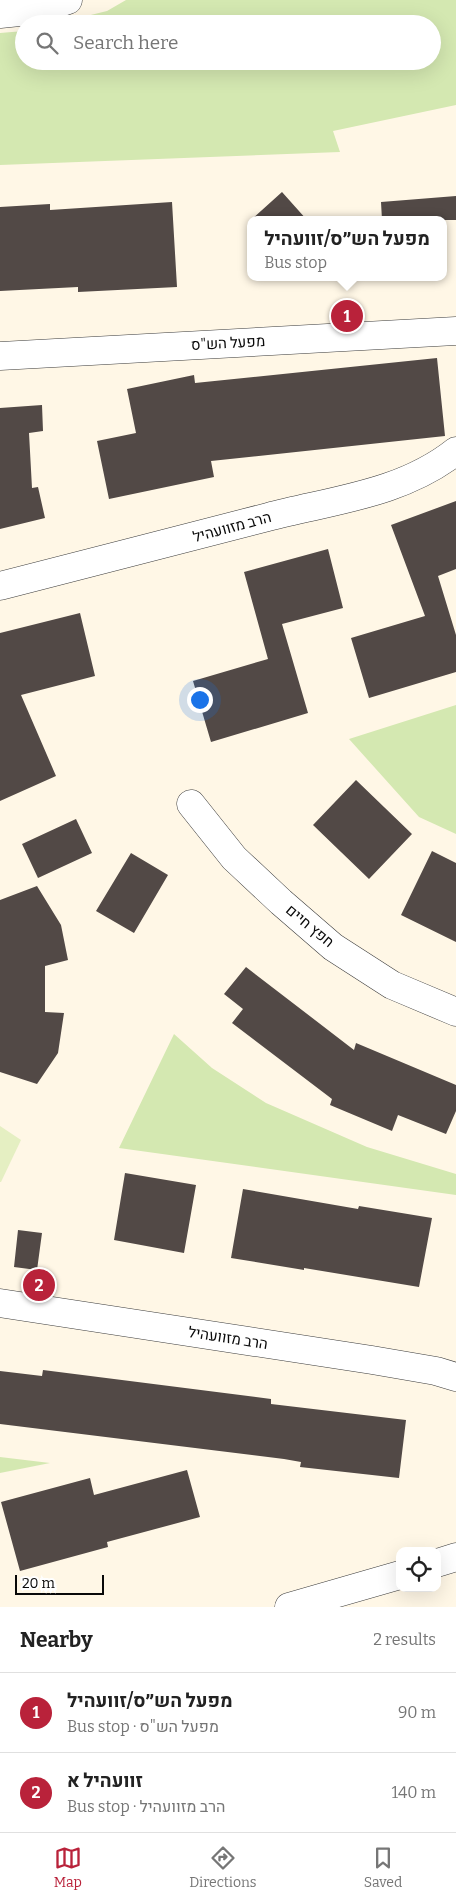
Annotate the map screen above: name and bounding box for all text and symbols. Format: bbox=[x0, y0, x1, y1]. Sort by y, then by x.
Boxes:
search box bbox=[15, 15, 441, 70]
icon: search bbox=[33, 29, 61, 57]
text: Search here bbox=[73, 31, 178, 54]
popup bbox=[247, 216, 447, 281]
text: מפעל הש״ס/זוועהיל bbox=[264, 227, 430, 250]
text: Bus stop bbox=[264, 253, 327, 272]
pin: 1 bbox=[331, 297, 363, 335]
street label: מפעל הש"ס bbox=[190, 332, 266, 354]
street label: הרב מזוועהיל bbox=[191, 508, 273, 546]
your location bbox=[187, 687, 213, 713]
street label: חפץ חיים bbox=[282, 901, 338, 951]
pin: 2 bbox=[23, 1266, 55, 1304]
street label: הרב מזוועהיל bbox=[187, 1323, 269, 1353]
map controls bbox=[396, 1547, 441, 1592]
button: locate bbox=[396, 1547, 441, 1592]
scale bar bbox=[15, 1572, 104, 1595]
text: 20 m bbox=[22, 1575, 55, 1592]
text: Nearby bbox=[20, 1627, 93, 1653]
text: 2 results bbox=[373, 1630, 436, 1649]
text: מפעל הש״ס/זוועהיל bbox=[67, 1689, 233, 1712]
text: 1 bbox=[33, 1703, 39, 1722]
text: 90 m bbox=[398, 1703, 436, 1722]
text: Bus stop · מפעל הש"ס bbox=[67, 1717, 219, 1736]
text: זוועהיל א bbox=[67, 1769, 143, 1792]
text: 2 bbox=[31, 1783, 41, 1802]
text: 140 m bbox=[391, 1783, 436, 1802]
text: Bus stop · הרב מזוועהיל bbox=[67, 1797, 225, 1816]
tab: Map bbox=[54, 1844, 82, 1891]
tab: Directions bbox=[189, 1844, 257, 1891]
tab: Saved bbox=[364, 1844, 402, 1891]

